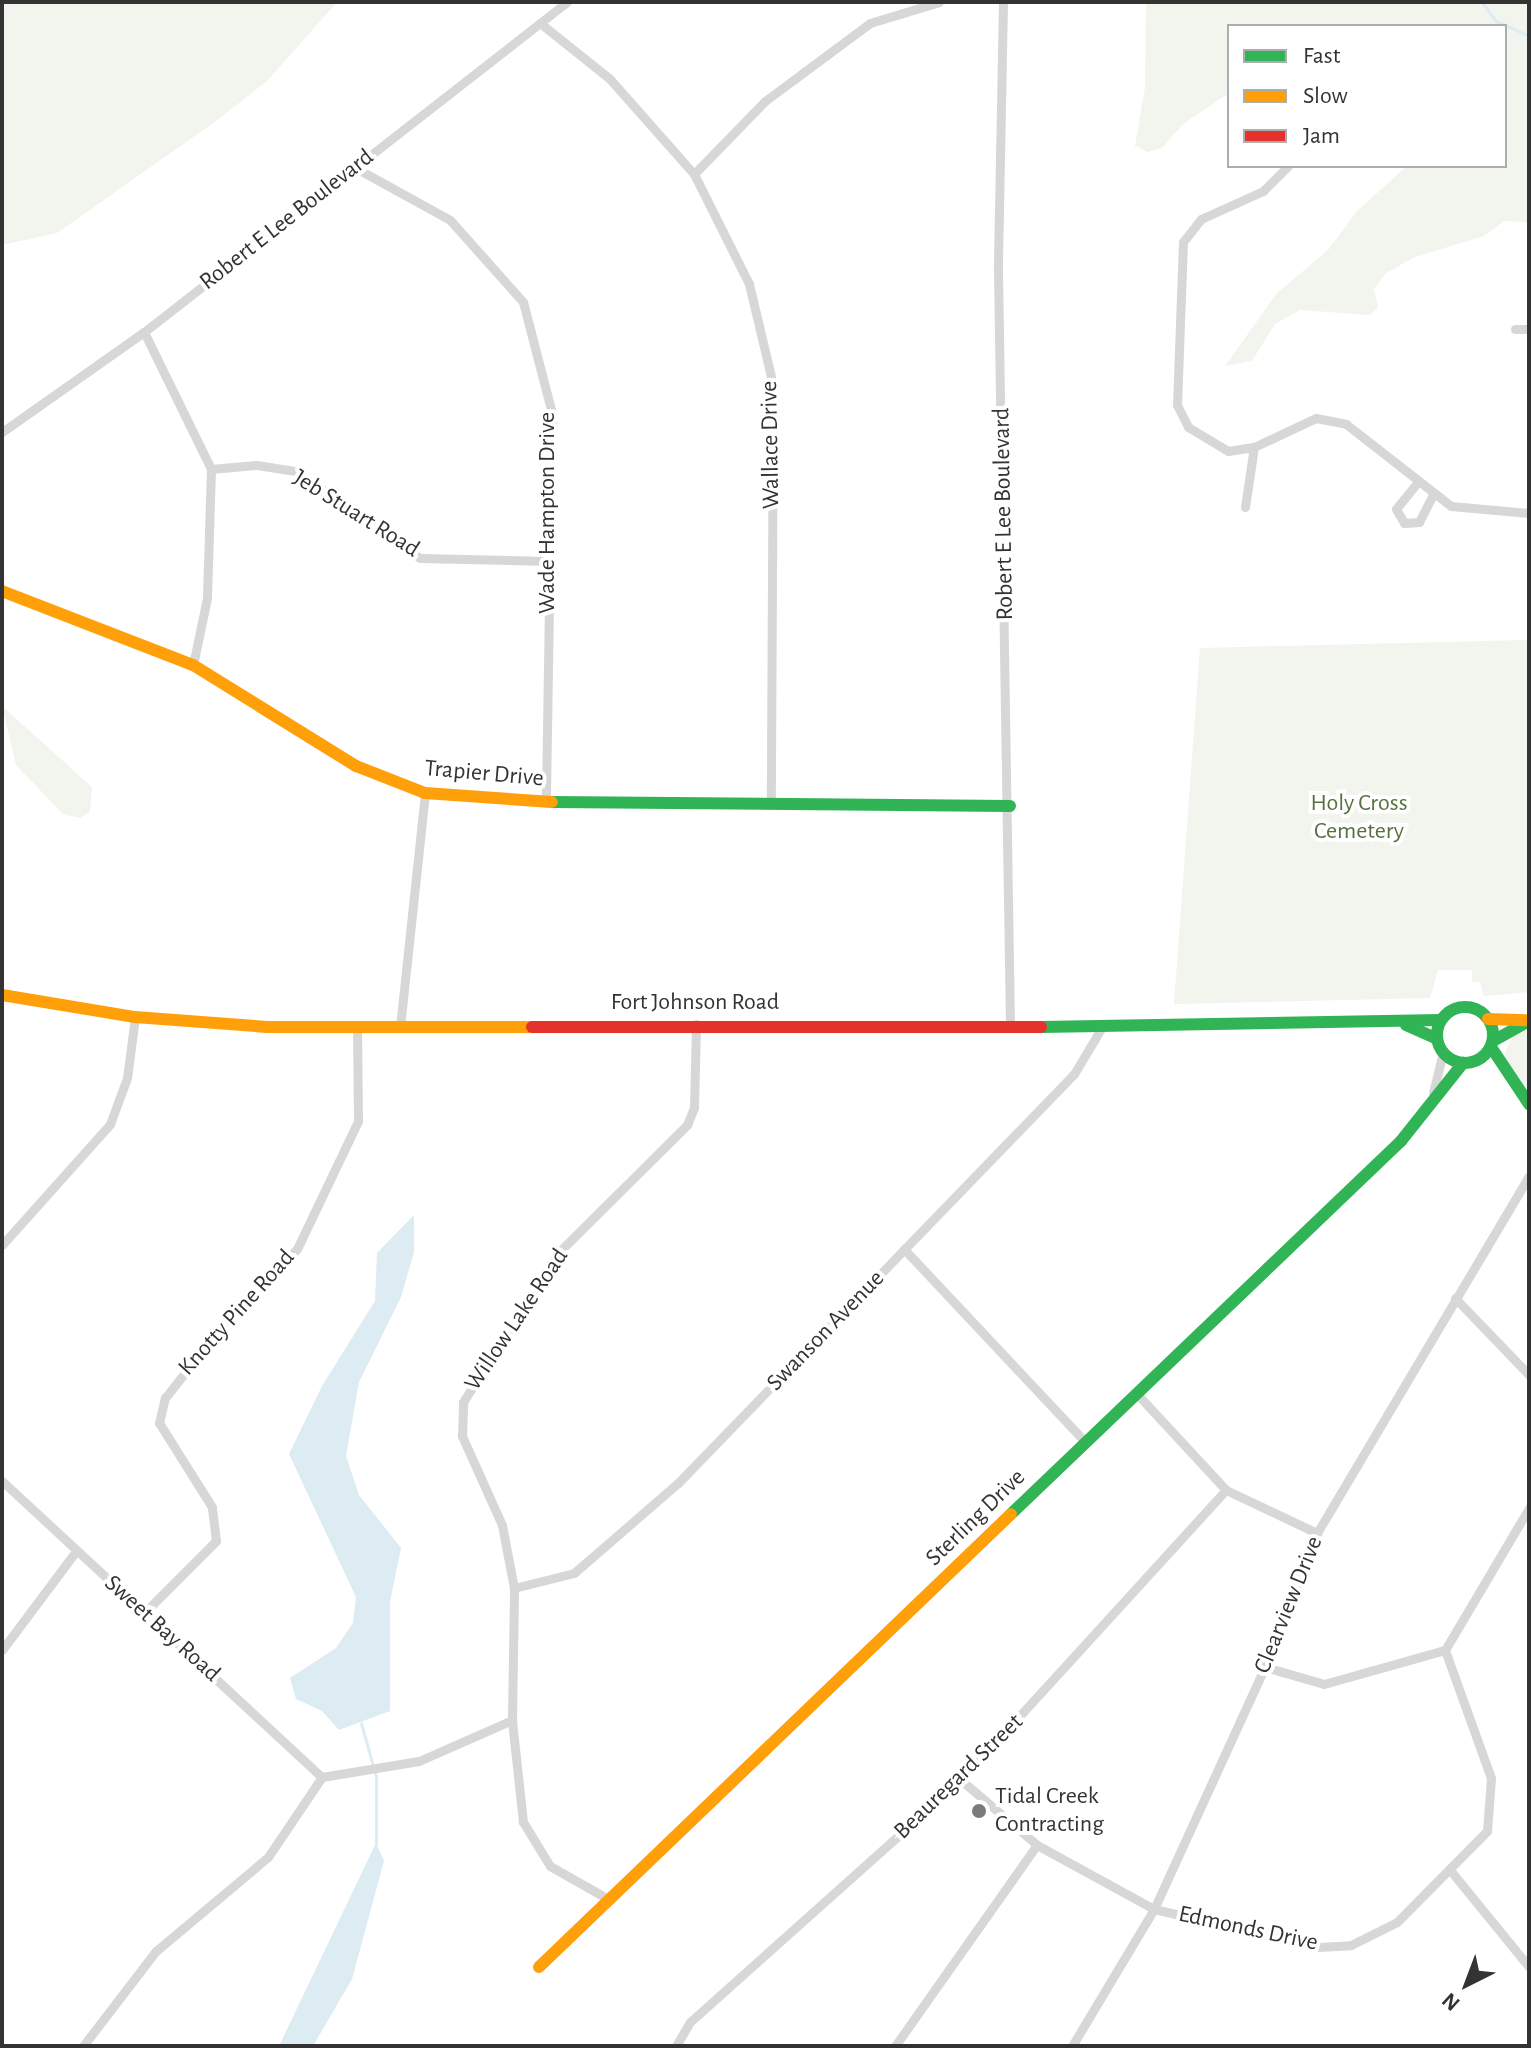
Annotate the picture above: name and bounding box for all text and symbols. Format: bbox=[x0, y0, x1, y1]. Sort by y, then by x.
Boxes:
legend bbox=[1227, 24, 1507, 168]
text: Fast bbox=[1303, 44, 1340, 68]
text: Slow bbox=[1303, 84, 1348, 108]
text: Jam bbox=[1303, 124, 1340, 148]
street label: Robert E Lee Boulevard bbox=[194, 143, 380, 297]
street label: Wallace Drive bbox=[755, 381, 787, 509]
street label: Robert E Lee Boulevard bbox=[988, 407, 1020, 621]
street label: Wade Hampton Drive bbox=[534, 412, 562, 614]
street label: Jeb Stuart Road bbox=[288, 464, 424, 564]
street label: Trapier Drive bbox=[423, 754, 545, 794]
park label: Holy Cross Cemetery bbox=[1310, 790, 1408, 846]
street label: Fort Johnson Road bbox=[611, 989, 779, 1017]
street label: Knotty Pine Road bbox=[173, 1244, 301, 1382]
street label: Willow Lake Road bbox=[459, 1244, 575, 1396]
street label: Swanson Avenue bbox=[761, 1265, 891, 1397]
street label: Sterling Drive bbox=[920, 1463, 1032, 1573]
street label: Clearview Drive bbox=[1248, 1532, 1330, 1678]
street label: Sweet Bay Road bbox=[98, 1569, 226, 1689]
street label: Beauregard Street bbox=[889, 1708, 1029, 1846]
place label: Tidal Creek Contracting bbox=[995, 1783, 1104, 1839]
marker: Tidal Creek Contracting bbox=[970, 1802, 988, 1820]
street label: Edmonds Drive bbox=[1176, 1900, 1320, 1958]
north arrow bbox=[1427, 1944, 1507, 2024]
text: N bbox=[1438, 1989, 1464, 2015]

